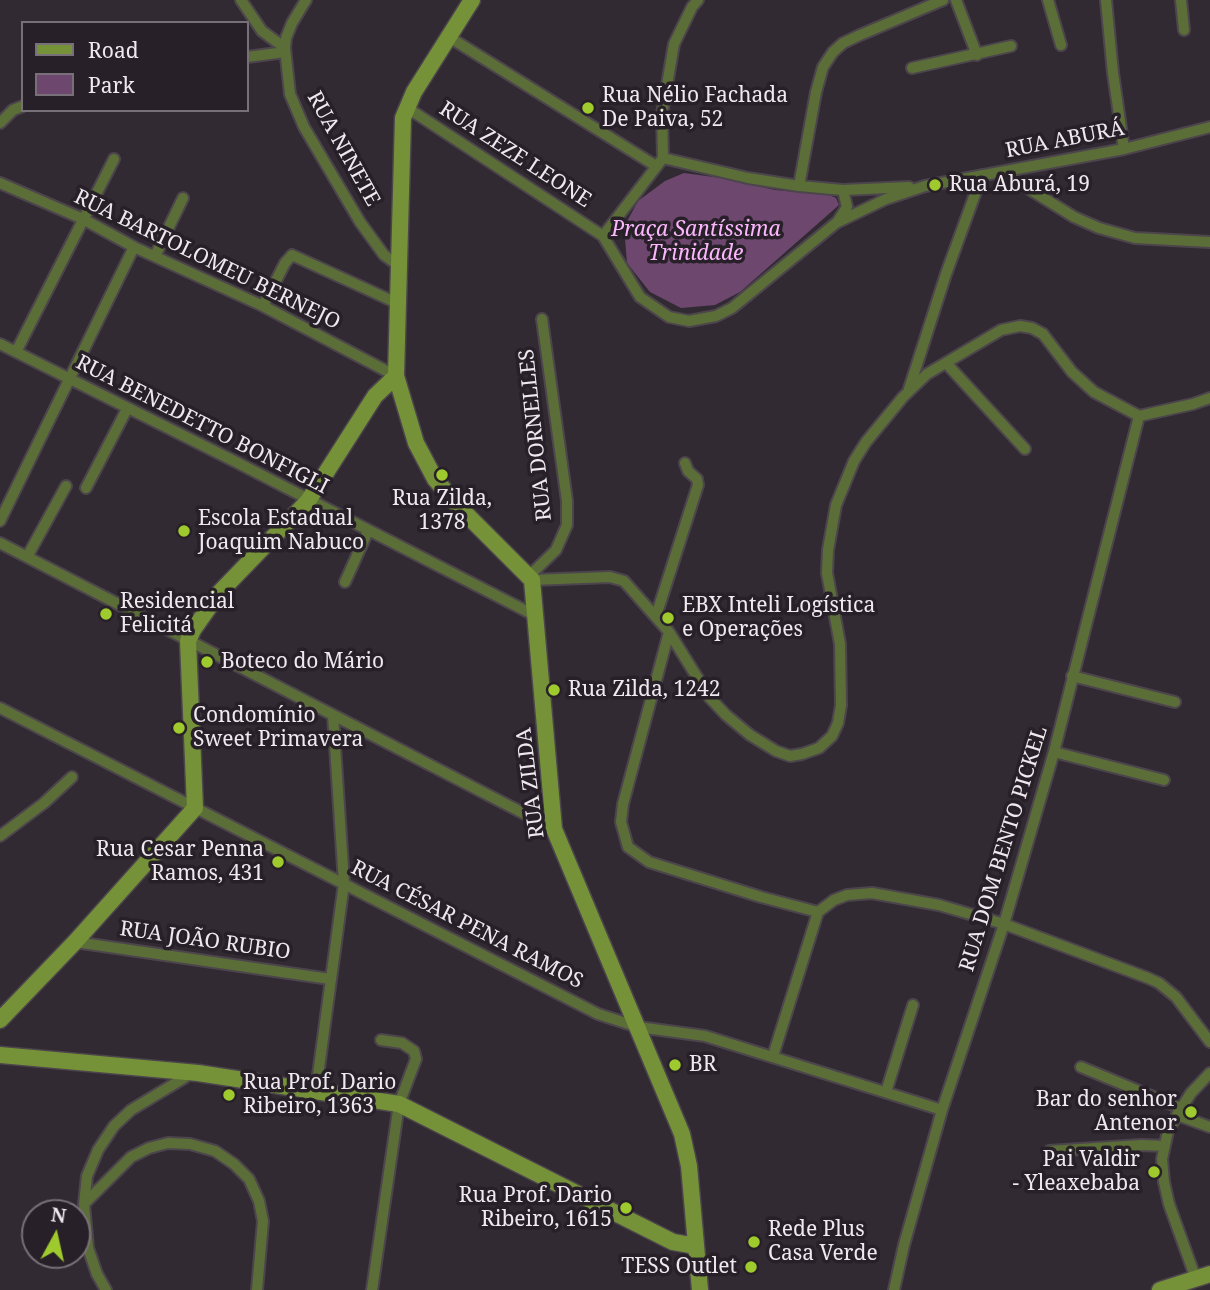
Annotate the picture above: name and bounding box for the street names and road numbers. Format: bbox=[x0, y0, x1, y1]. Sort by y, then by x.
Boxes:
street label: RUA NINETE bbox=[301, 87, 385, 211]
street label: RUA ZEZE LEONE bbox=[434, 97, 596, 213]
street label: RUA ABURÁ bbox=[1003, 116, 1127, 164]
street label: RUA BARTOLOMEU BERNEJO bbox=[70, 185, 344, 335]
street label: RUA DORNELLES bbox=[514, 348, 558, 522]
street label: RUA BENEDETTO BONFIGLI bbox=[71, 350, 333, 500]
street label: RUA DOM BENTO PICKEL bbox=[955, 723, 1053, 975]
street label: RUA ZILDA bbox=[512, 726, 550, 840]
street label: RUA CÉSAR PENA RAMOS bbox=[347, 855, 587, 995]
street label: RUA JOÃO RUBIO bbox=[118, 917, 292, 965]

